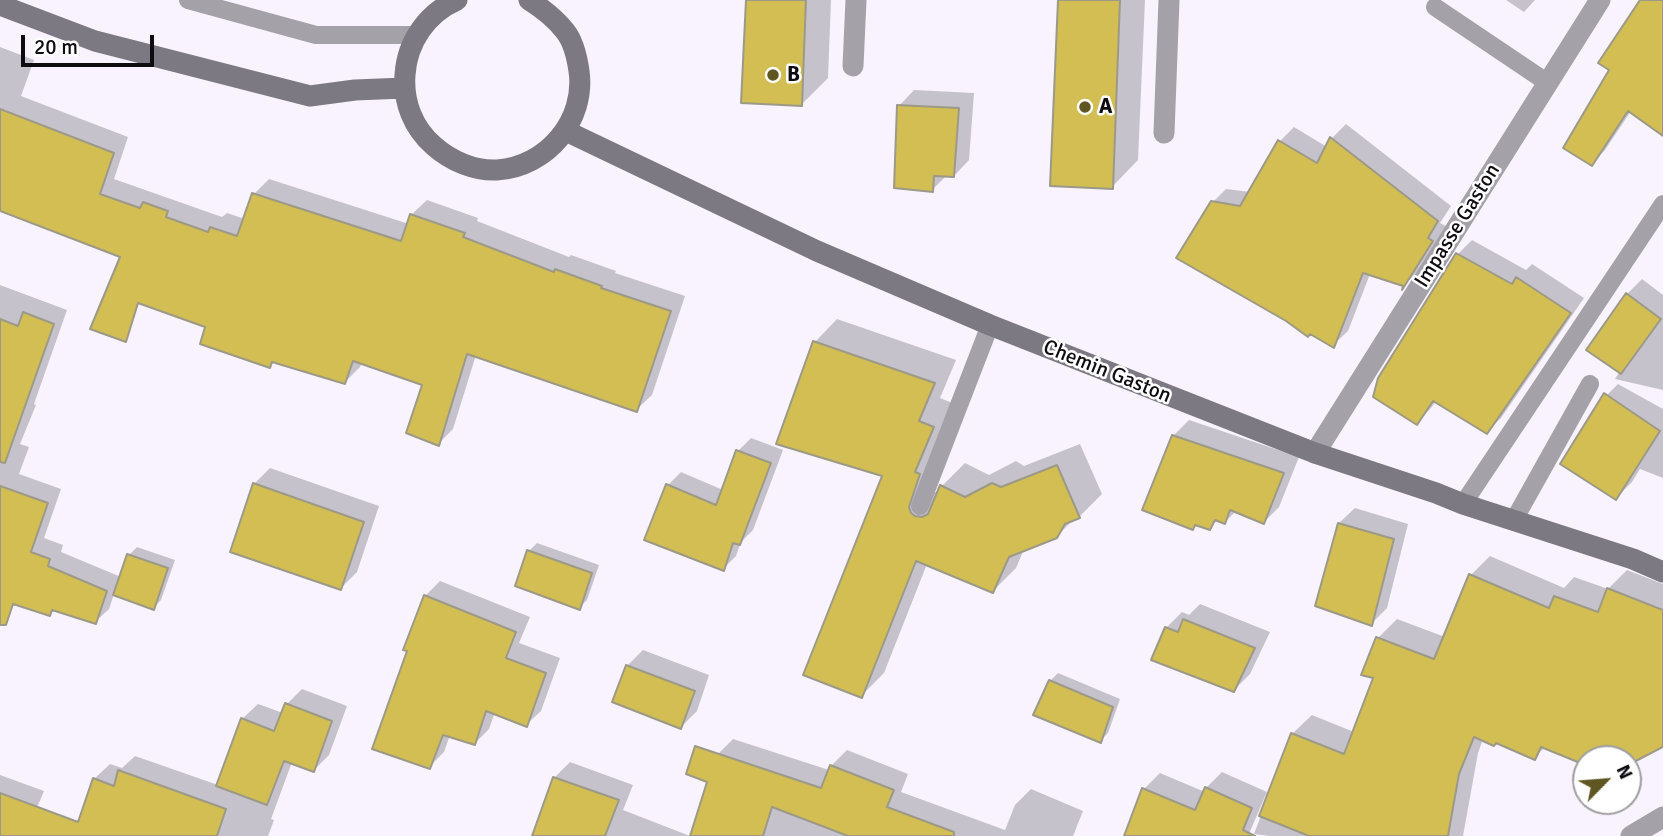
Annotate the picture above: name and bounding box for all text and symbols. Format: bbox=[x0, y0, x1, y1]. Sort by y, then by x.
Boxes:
scale bar bbox=[24, 21, 158, 65]
text: 20 m bbox=[34, 34, 78, 60]
place label: B bbox=[787, 62, 800, 88]
marker: B bbox=[765, 67, 781, 83]
place label: A bbox=[1099, 94, 1112, 120]
marker: A bbox=[1077, 99, 1093, 115]
street label: Impasse Gaston bbox=[1410, 160, 1506, 292]
street label: Chemin Gaston bbox=[1039, 335, 1175, 409]
north arrow bbox=[1572, 745, 1642, 815]
text: N bbox=[1611, 761, 1638, 783]

